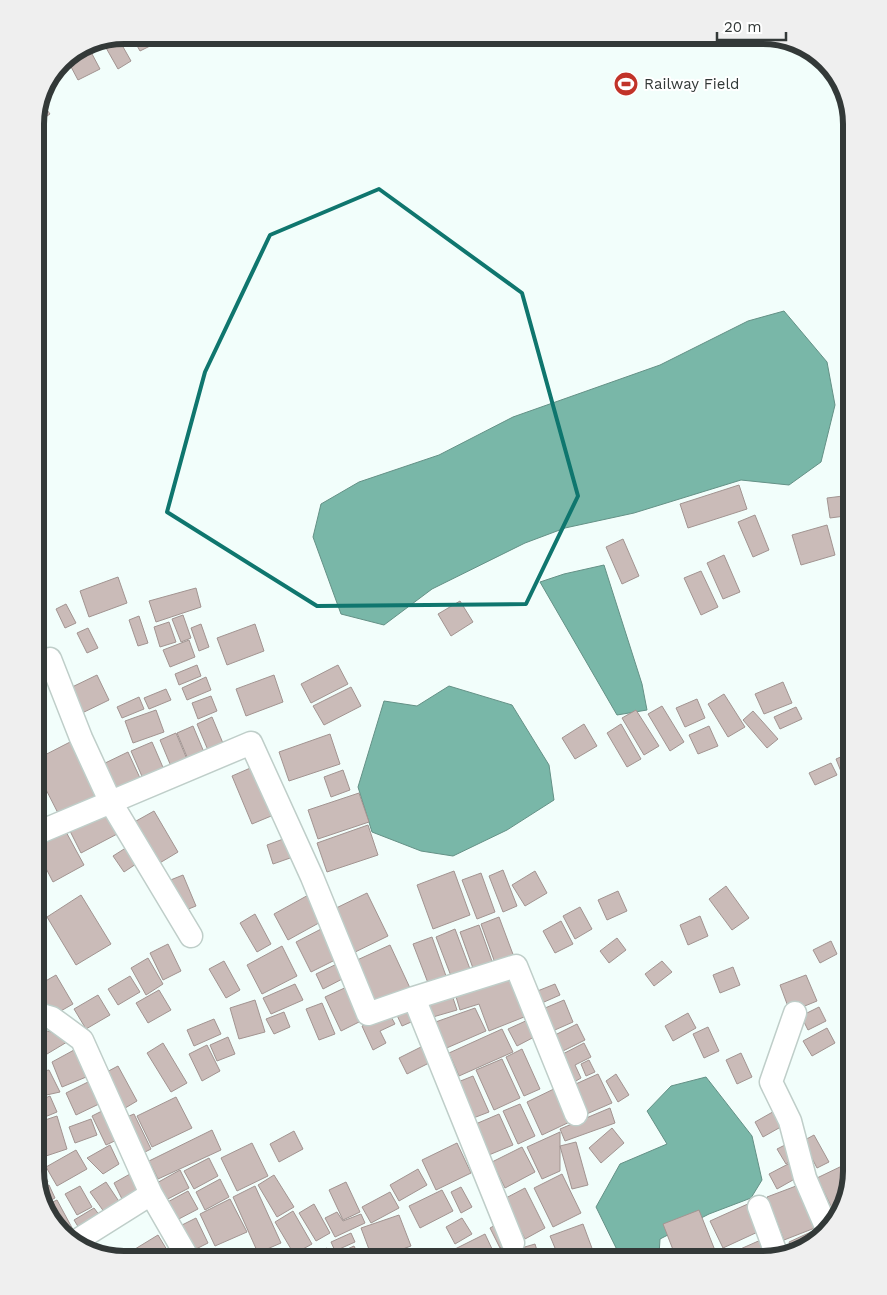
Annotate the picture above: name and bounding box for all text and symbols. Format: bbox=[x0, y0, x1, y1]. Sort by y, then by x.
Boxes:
scale bar bbox=[717, 10, 786, 42]
text: 20 m bbox=[724, 18, 762, 36]
sports icon: Railway Field bbox=[613, 71, 639, 97]
place label: Railway Field bbox=[644, 75, 740, 93]

